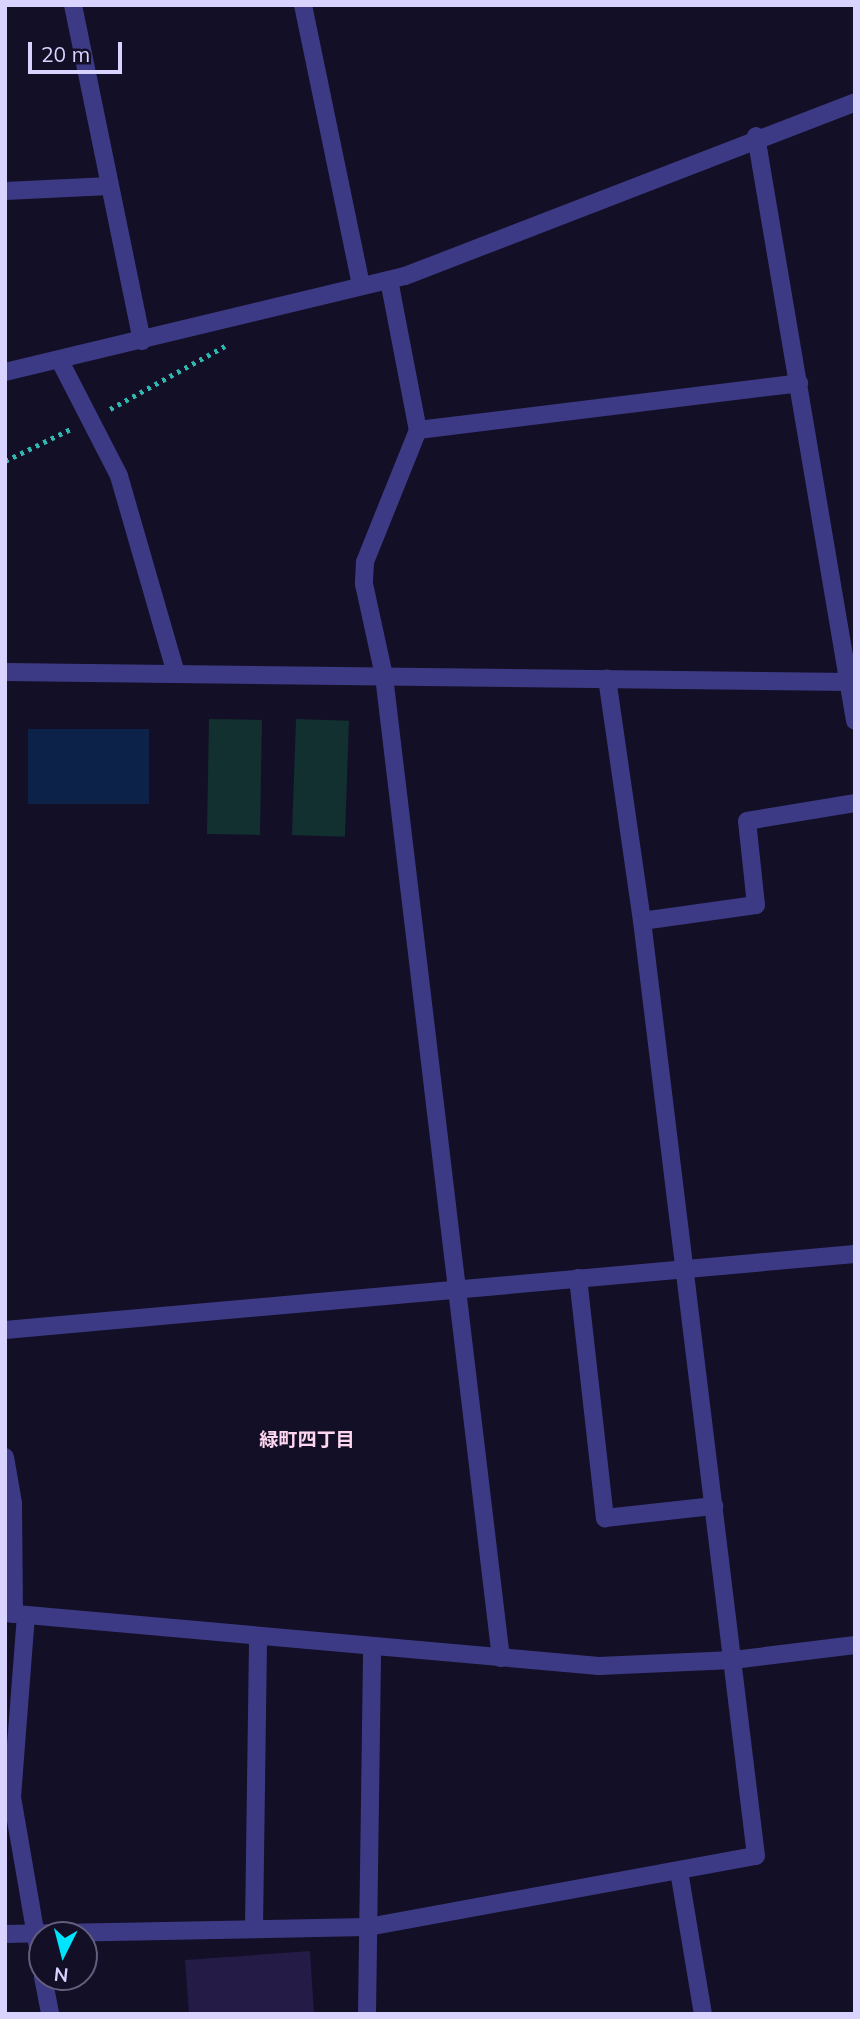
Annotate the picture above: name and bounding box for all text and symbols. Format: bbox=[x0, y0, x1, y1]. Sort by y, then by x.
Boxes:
scale bar bbox=[32, 28, 126, 72]
text: 20 m bbox=[41, 41, 90, 67]
district label: 緑町四丁目 bbox=[260, 1429, 354, 1451]
north arrow bbox=[28, 1921, 98, 1991]
text: N bbox=[53, 1962, 69, 1988]

